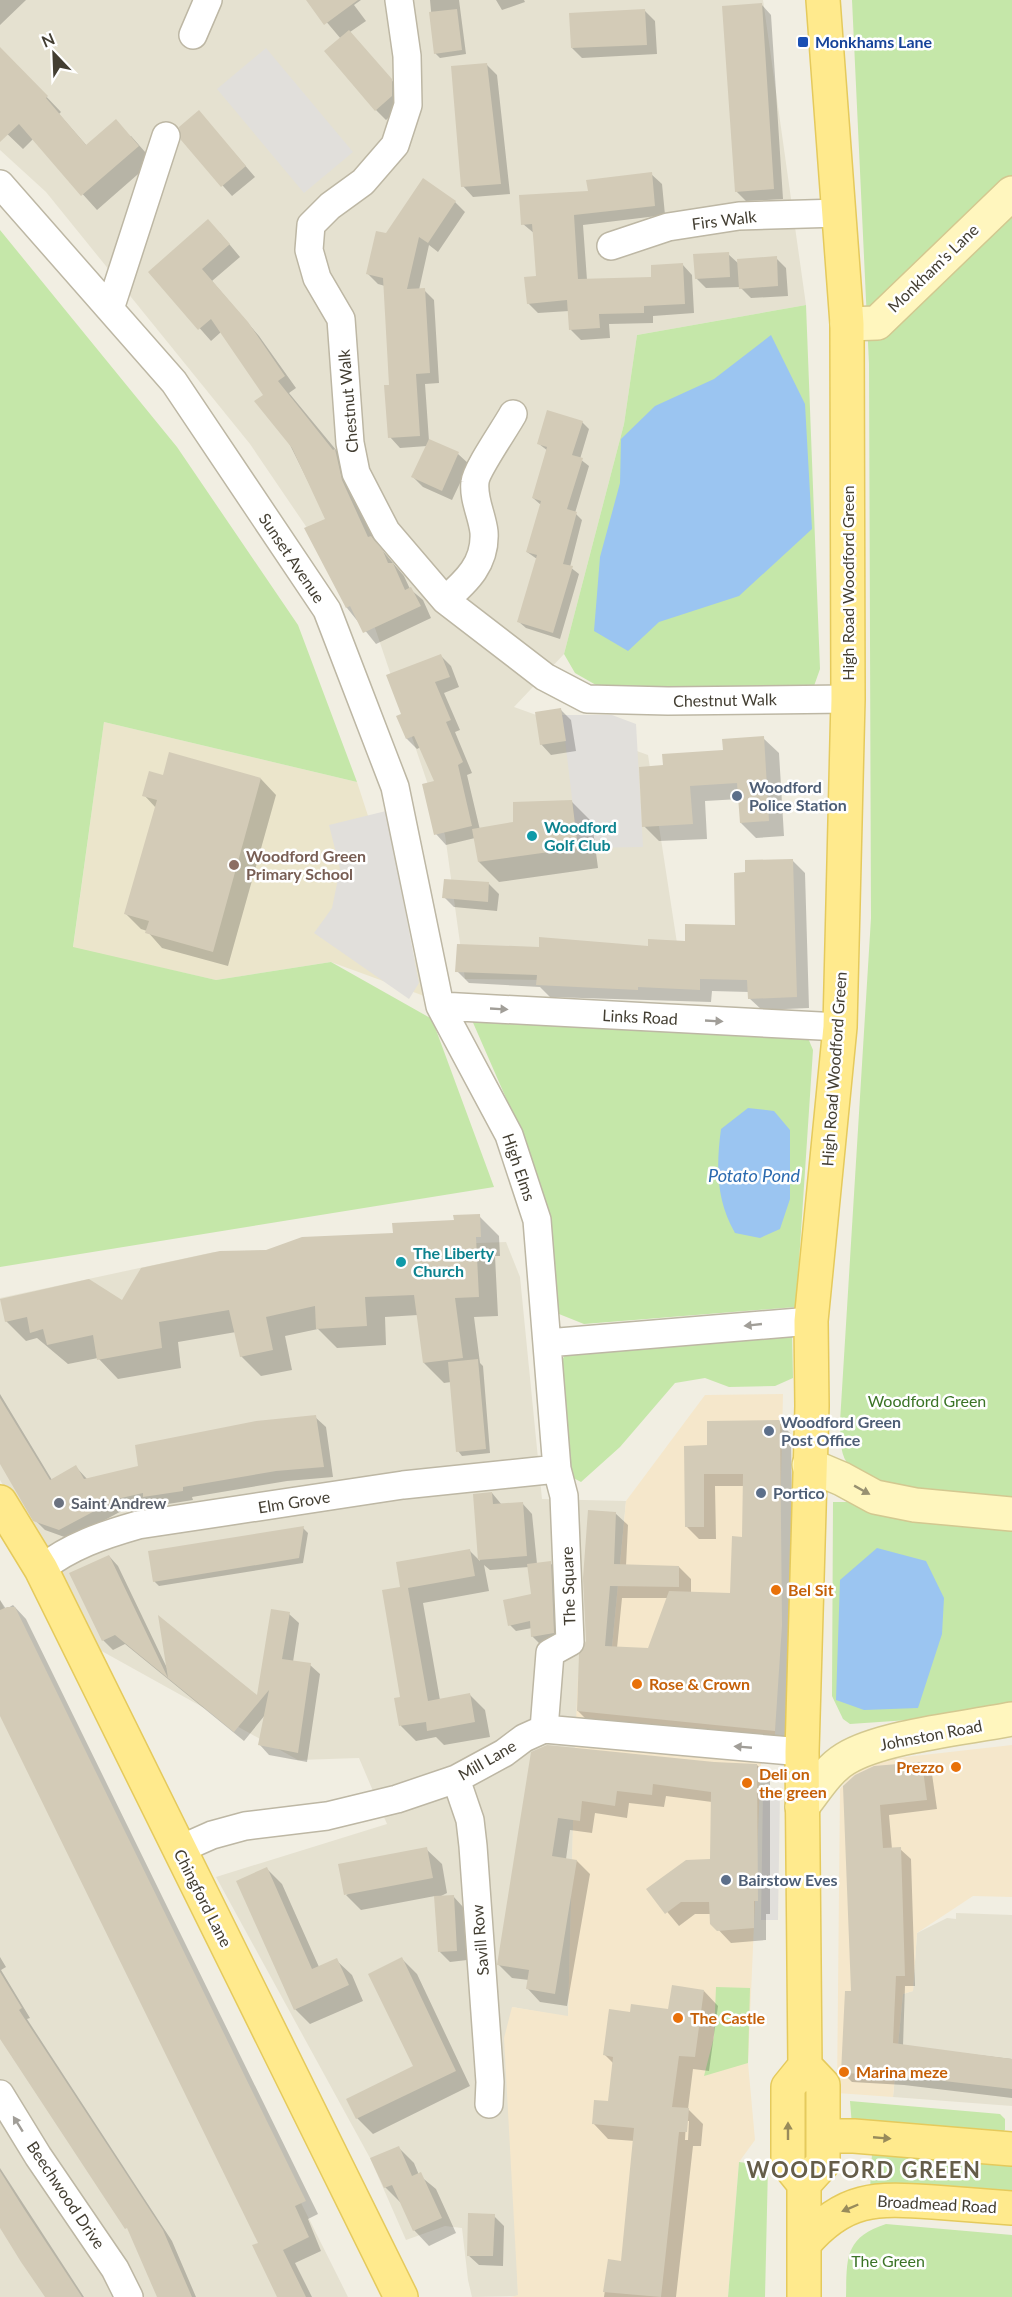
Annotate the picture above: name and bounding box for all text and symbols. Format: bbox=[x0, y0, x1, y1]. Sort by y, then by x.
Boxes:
north arrow bbox=[24, 24, 84, 84]
text: N bbox=[39, 29, 57, 51]
place label: Monkhams Lane bbox=[815, 32, 933, 51]
marker: Monkhams Lane bbox=[796, 35, 810, 49]
street label: Firs Walk bbox=[691, 206, 758, 233]
street label: Monkham's Lane bbox=[883, 220, 982, 316]
street label: Chestnut Walk bbox=[333, 348, 361, 454]
street label: High Road Woodford Green bbox=[838, 485, 857, 681]
street label: Sunset Avenue bbox=[255, 509, 329, 606]
street label: Chestnut Walk bbox=[673, 689, 778, 710]
place label: Woodford Police Station bbox=[749, 777, 847, 814]
marker: Woodford Police Station bbox=[730, 789, 744, 803]
place label: Woodford Golf Club bbox=[544, 817, 617, 854]
marker: Woodford Golf Club bbox=[525, 829, 539, 843]
place label: Woodford Green Primary School bbox=[246, 846, 366, 883]
marker: Woodford Green Primary School bbox=[227, 858, 241, 872]
street label: High Road Woodford Green bbox=[817, 971, 850, 1167]
one-way arrow bbox=[489, 1005, 508, 1014]
street label: Links Road bbox=[602, 1005, 678, 1028]
one-way arrow bbox=[705, 1016, 724, 1025]
street label: High Elms bbox=[499, 1131, 540, 1203]
water label: Potato Pond bbox=[708, 1164, 801, 1186]
place label: The Liberty Church bbox=[413, 1243, 495, 1280]
marker: The Liberty Church bbox=[394, 1255, 408, 1269]
one-way arrow bbox=[743, 1320, 762, 1330]
park label: Woodford Green bbox=[868, 1391, 986, 1410]
place label: Woodford Green Post Office bbox=[781, 1412, 901, 1449]
marker: Woodford Green Post Office bbox=[762, 1424, 776, 1438]
place label: Portico bbox=[773, 1483, 825, 1502]
one-way arrow bbox=[854, 1485, 871, 1495]
street label: Elm Grove bbox=[257, 1486, 331, 1517]
marker: Portico bbox=[754, 1486, 768, 1500]
place label: Saint Andrew bbox=[71, 1493, 166, 1512]
marker: Saint Andrew bbox=[52, 1496, 66, 1510]
street label: The Square bbox=[557, 1546, 578, 1626]
place label: Bel Sit bbox=[788, 1580, 834, 1599]
marker: Bel Sit bbox=[769, 1583, 783, 1597]
place label: Rose & Crown bbox=[649, 1674, 750, 1693]
marker: Rose & Crown bbox=[630, 1677, 644, 1691]
street label: Johnston Road bbox=[878, 1715, 984, 1754]
street label: Mill Lane bbox=[454, 1735, 519, 1784]
one-way arrow bbox=[734, 1742, 753, 1752]
place label: Prezzo bbox=[896, 1757, 944, 1776]
marker: Prezzo bbox=[949, 1760, 963, 1774]
place label: Deli on the green bbox=[759, 1764, 827, 1801]
marker: Deli on the green bbox=[740, 1776, 754, 1790]
street label: Chingford Lane bbox=[171, 1846, 236, 1950]
place label: Bairstow Eves bbox=[738, 1870, 838, 1889]
marker: Bairstow Eves bbox=[719, 1873, 733, 1887]
street label: Savill Row bbox=[467, 1903, 492, 1976]
place label: The Castle bbox=[690, 2008, 766, 2027]
marker: The Castle bbox=[671, 2011, 685, 2025]
place label: Marina meze bbox=[856, 2062, 948, 2081]
marker: Marina meze bbox=[837, 2065, 851, 2079]
one-way arrow bbox=[13, 2116, 24, 2132]
one-way arrow bbox=[783, 2121, 793, 2140]
one-way arrow bbox=[872, 2133, 891, 2143]
street label: Beechwood Drive bbox=[23, 2137, 109, 2252]
district label: WOODFORD GREEN bbox=[747, 2156, 981, 2183]
street label: Broadmead Road bbox=[877, 2191, 997, 2216]
one-way arrow bbox=[841, 2203, 859, 2213]
park label: The Green bbox=[851, 2251, 925, 2270]

